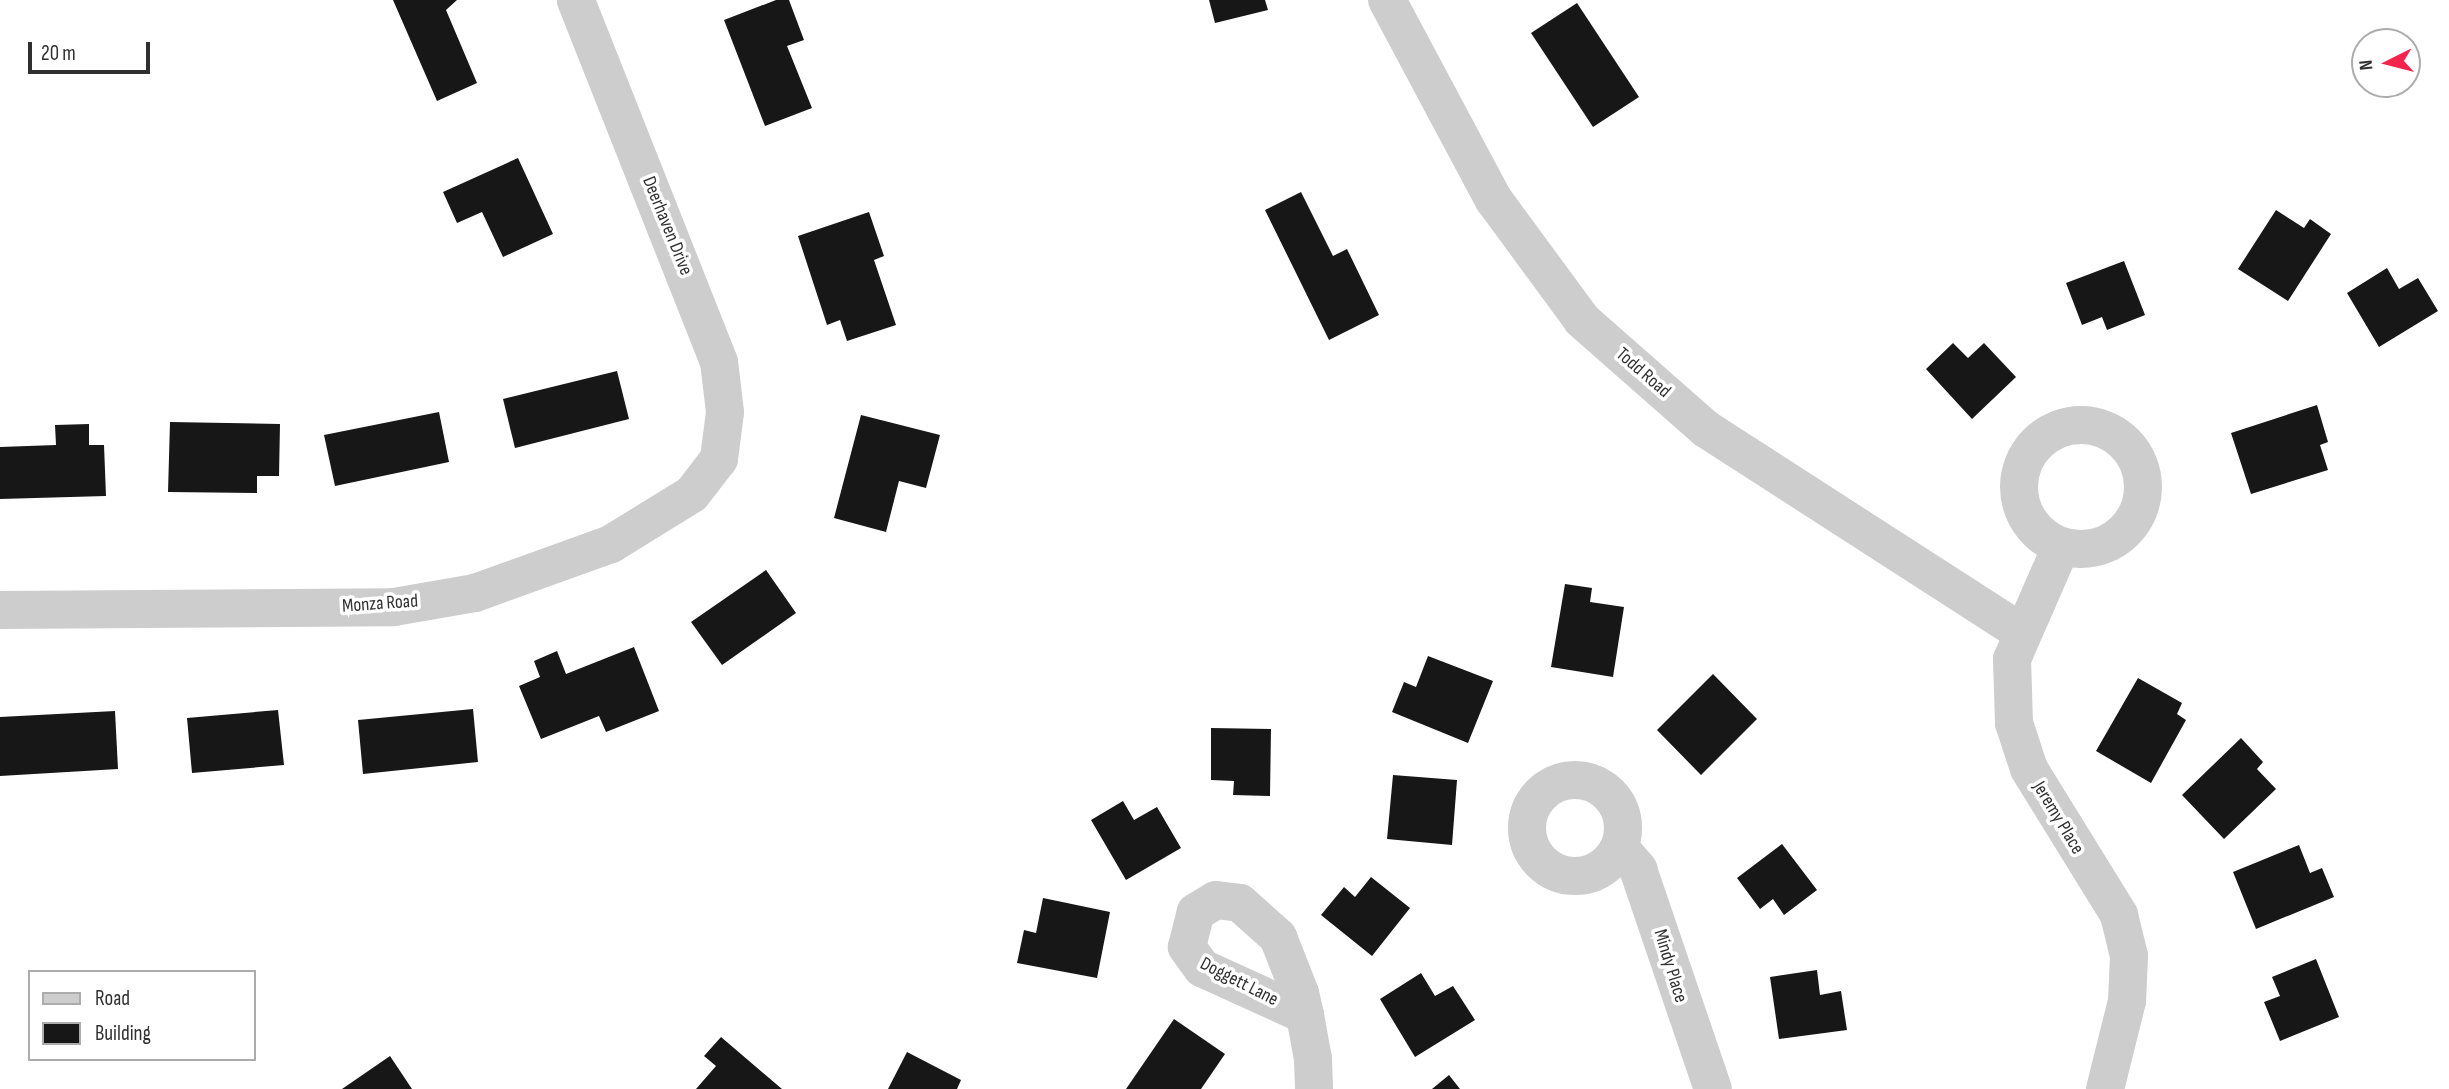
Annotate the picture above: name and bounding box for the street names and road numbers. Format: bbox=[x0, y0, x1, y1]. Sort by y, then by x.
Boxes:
street label: Deerhaven Drive bbox=[637, 173, 697, 279]
street label: Todd Road bbox=[1611, 343, 1675, 403]
street label: Monza Road bbox=[341, 590, 419, 618]
street label: Jeremy Place bbox=[2027, 777, 2089, 859]
street label: Mindy Place bbox=[1648, 927, 1692, 1005]
street label: Doggett Lane bbox=[1196, 953, 1282, 1011]

